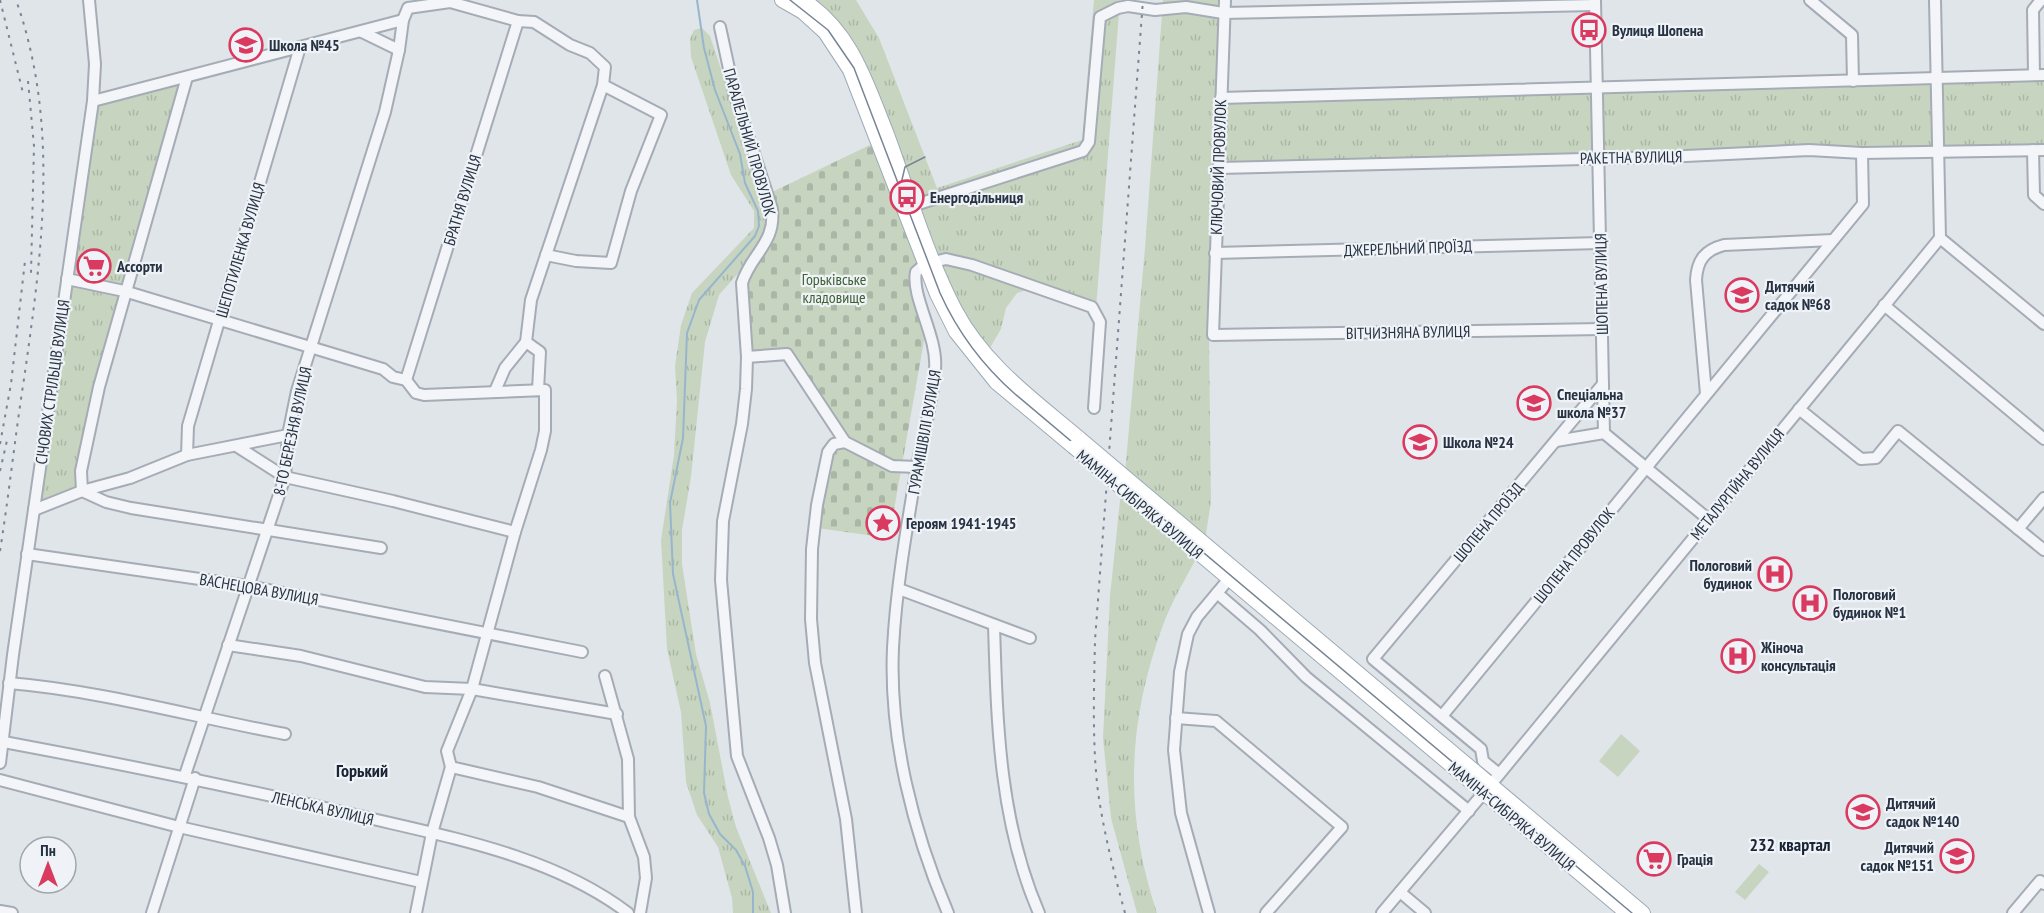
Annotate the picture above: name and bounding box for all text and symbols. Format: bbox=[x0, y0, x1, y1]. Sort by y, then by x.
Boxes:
bus stop icon: Вулиця Шопена bbox=[1571, 12, 1607, 48]
place label: Вулиця Шопена bbox=[1612, 20, 1704, 40]
school or university icon: Школа №45 bbox=[228, 27, 264, 63]
place label: Школа №45 bbox=[269, 35, 340, 55]
street label: ПАРАЛЕЛЬНИЙ ПРОВУЛОК bbox=[719, 66, 781, 218]
street label: КЛЮЧОВИЙ ПРОВУЛОК bbox=[1206, 99, 1230, 235]
street label: РАКЕТНА ВУЛИЦЯ bbox=[1580, 146, 1682, 168]
street label: БРАТНЯ ВУЛИЦЯ bbox=[439, 152, 485, 248]
bus stop icon: Енергодільниця bbox=[889, 179, 925, 215]
street label: ШЕПОТИЛЕНКА ВУЛИЦЯ bbox=[211, 180, 269, 320]
place label: Енергодільниця bbox=[930, 187, 1023, 207]
street label: ШОПЕНА ВУЛИЦЯ bbox=[1590, 233, 1612, 335]
street label: ДЖЕРЕЛЬНИЙ ПРОЇЗД bbox=[1344, 236, 1473, 260]
supermarket icon: Ассорти bbox=[76, 248, 112, 284]
place label: Ассорти bbox=[116, 256, 162, 276]
park label: Горьківське кладовище bbox=[802, 269, 866, 307]
place label: Дитячий садок №68 bbox=[1765, 276, 1831, 314]
school or university icon: Дитячий садок №68 bbox=[1724, 277, 1760, 313]
street label: СІЧОВИХ СТРІЛЬЦІВ ВУЛИЦЯ bbox=[31, 298, 73, 466]
street label: ВІТЧИЗНЯНА ВУЛИЦЯ bbox=[1346, 321, 1470, 343]
street label: 8-ГО БЕРЕЗНЯ ВУЛИЦЯ bbox=[269, 365, 315, 497]
street label: ГУРАМІШВІЛІ ВУЛИЦЯ bbox=[903, 368, 945, 496]
place label: Спеціальна школа №37 bbox=[1557, 384, 1626, 422]
school or university icon: Спеціальна школа №37 bbox=[1516, 385, 1552, 421]
school or university icon: Школа №24 bbox=[1402, 424, 1438, 460]
street label: МЕТАЛУРГІЙНА ВУЛИЦЯ bbox=[1686, 424, 1788, 544]
place label: Школа №24 bbox=[1443, 432, 1514, 452]
street label: МАМІНА-СИБІРЯКА ВУЛИЦЯ bbox=[1073, 445, 1207, 563]
street label: ШОПЕНА ПРОЇЗД bbox=[1449, 478, 1527, 566]
street label: ШОПЕНА ПРОВУЛОК bbox=[1529, 503, 1619, 607]
place icon: Героям 1941-1945 bbox=[865, 505, 901, 541]
place label: Героям 1941-1945 bbox=[906, 513, 1016, 533]
place label: Пологовий будинок bbox=[1689, 555, 1752, 593]
hospital icon: Пологовий будинок bbox=[1757, 556, 1793, 592]
street label: ВАСНЕЦОВА ВУЛИЦЯ bbox=[198, 569, 320, 609]
place label: Пологовий будинок №1 bbox=[1833, 584, 1906, 622]
hospital icon: Пологовий будинок №1 bbox=[1792, 585, 1828, 621]
place label: Жіноча консультація bbox=[1760, 637, 1836, 675]
hospital icon: Жіноча консультація bbox=[1720, 638, 1756, 674]
street label: МАМІНА-СИБІРЯКА ВУЛИЦЯ bbox=[1445, 757, 1579, 875]
district label: Горький bbox=[336, 759, 388, 782]
street label: ЛЕНСЬКА ВУЛИЦЯ bbox=[269, 786, 376, 829]
place label: Дитячий садок №140 bbox=[1886, 793, 1960, 831]
school or university icon: Дитячий садок №140 bbox=[1845, 794, 1881, 830]
district label: 232 квартал bbox=[1749, 833, 1831, 856]
north arrow bbox=[18, 835, 78, 895]
place label: Дитячий садок №151 bbox=[1861, 837, 1934, 875]
school or university icon: Дитячий садок №151 bbox=[1939, 838, 1975, 874]
text: Пн bbox=[40, 840, 56, 860]
supermarket icon: Грація bbox=[1636, 841, 1672, 877]
place label: Грація bbox=[1677, 849, 1713, 869]

